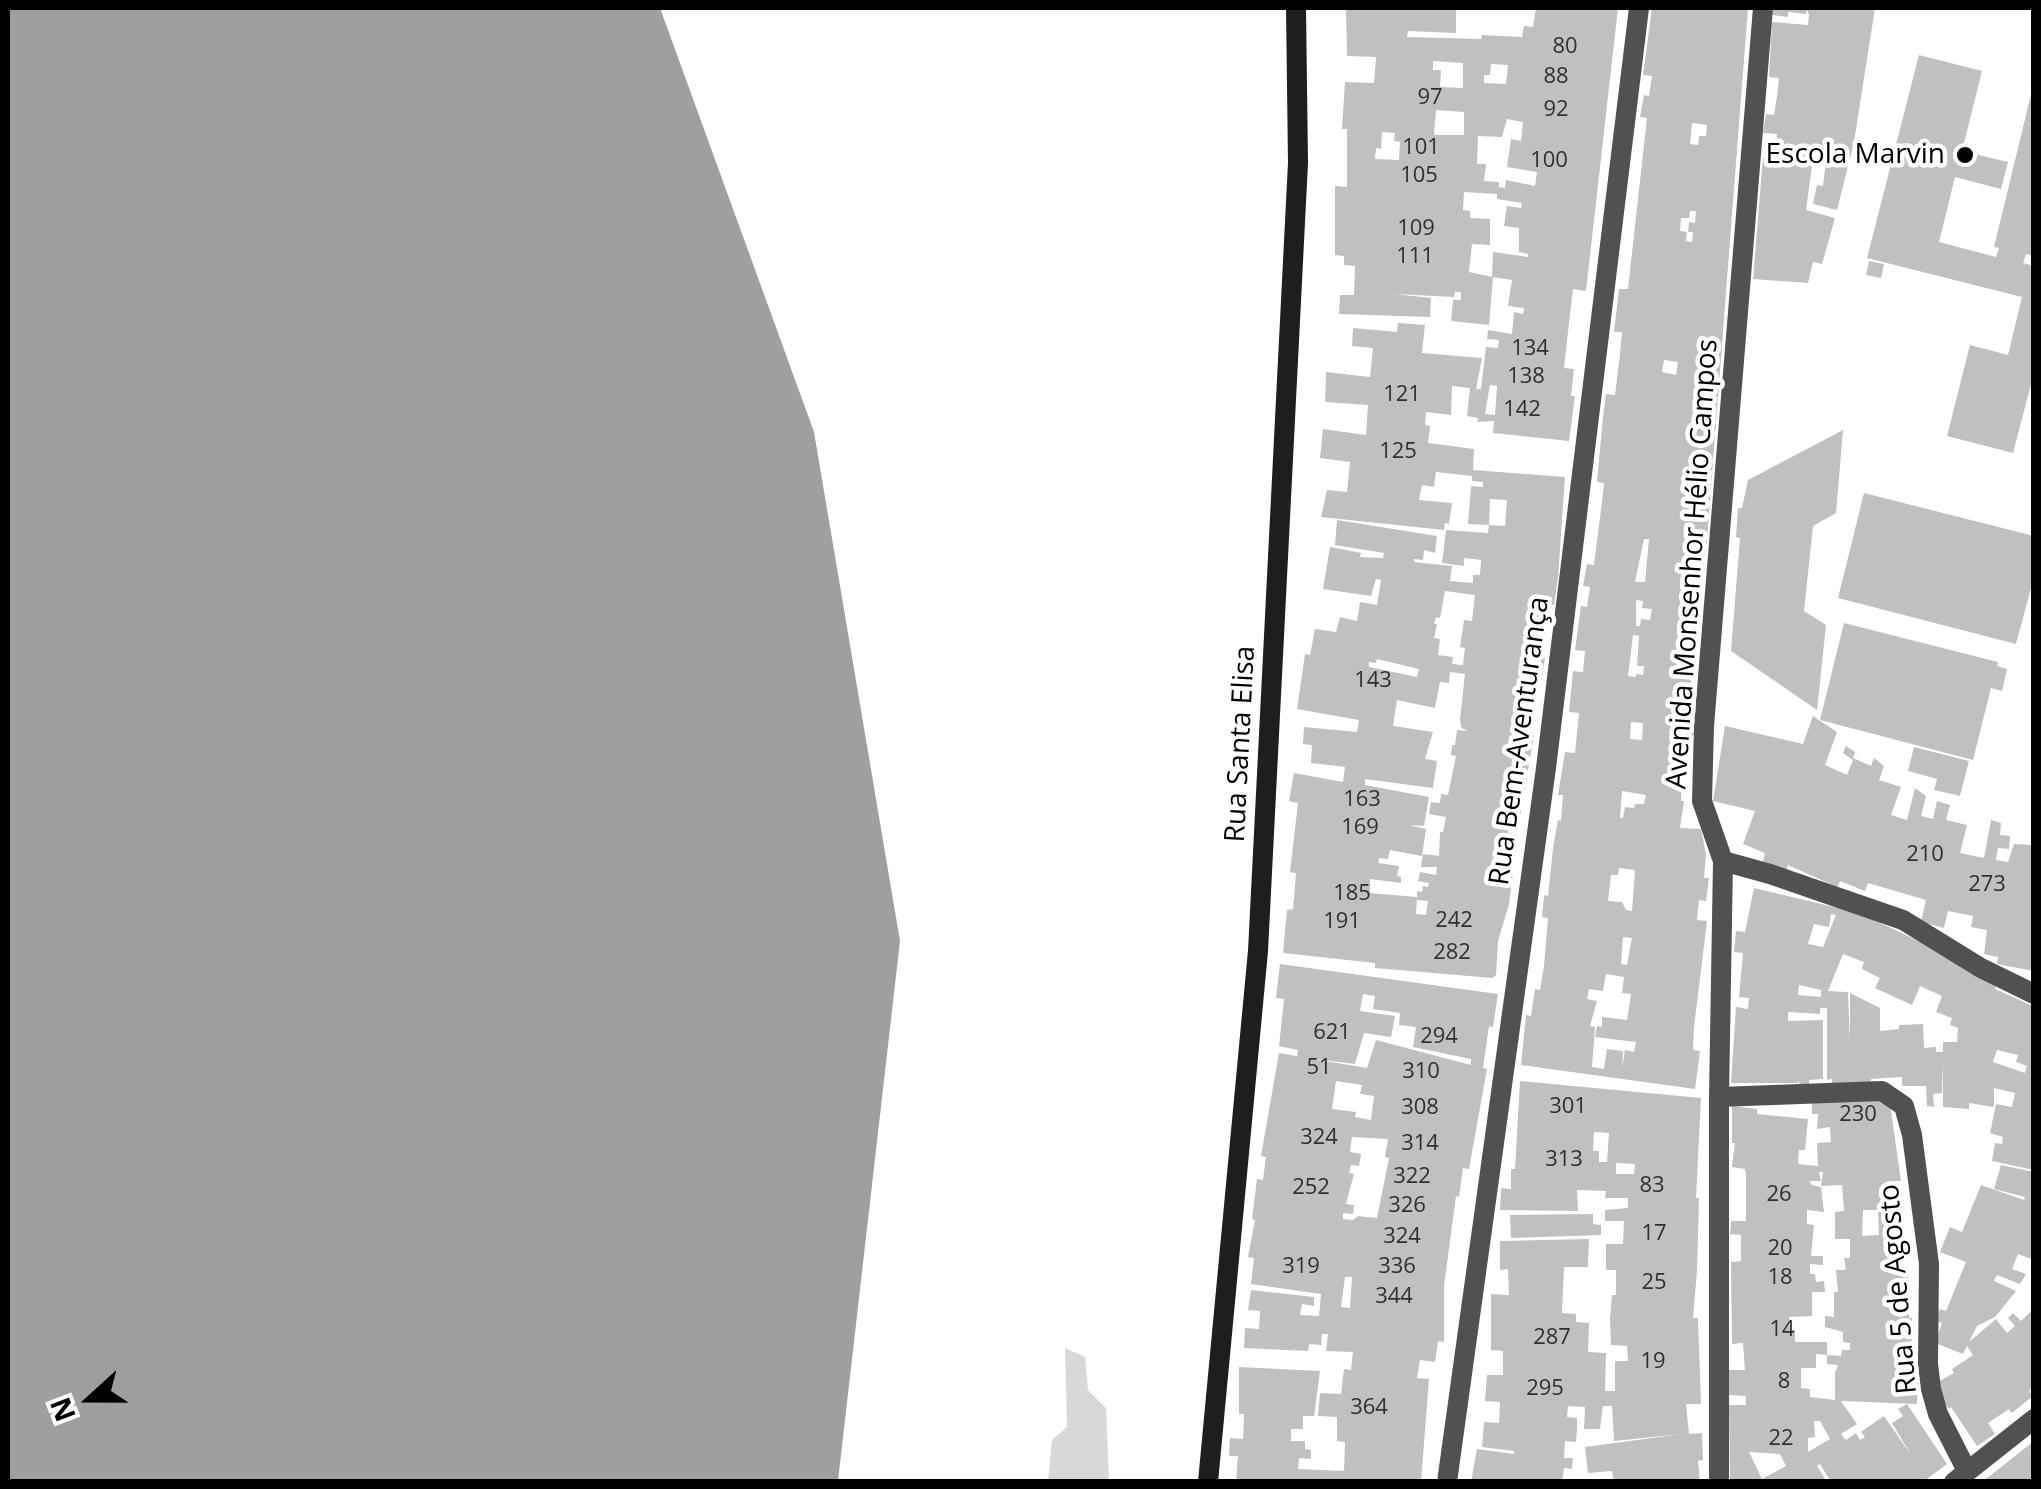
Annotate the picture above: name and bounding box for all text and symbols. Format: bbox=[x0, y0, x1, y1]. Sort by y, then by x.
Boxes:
house number: 80 bbox=[1552, 34, 1578, 60]
house number: 88 bbox=[1543, 64, 1569, 90]
house number: 97 bbox=[1417, 85, 1443, 111]
house number: 92 bbox=[1543, 97, 1569, 123]
house number: 101 bbox=[1402, 135, 1440, 161]
place label: Escola Marvin bbox=[1766, 138, 1945, 172]
marker: Escola Marvin bbox=[1954, 144, 1976, 166]
house number: 100 bbox=[1530, 148, 1568, 174]
house number: 105 bbox=[1400, 163, 1438, 189]
house number: 109 bbox=[1397, 216, 1435, 242]
house number: 111 bbox=[1396, 244, 1434, 270]
house number: 134 bbox=[1511, 336, 1549, 362]
street label: Avenida Monsenhor Hélio Campos bbox=[1661, 338, 1725, 790]
house number: 138 bbox=[1507, 364, 1545, 390]
house number: 121 bbox=[1383, 382, 1421, 408]
house number: 142 bbox=[1503, 397, 1541, 423]
house number: 125 bbox=[1379, 439, 1417, 465]
street label: Rua Bem-Aventurança bbox=[1483, 595, 1557, 887]
street label: Rua Santa Elisa bbox=[1219, 645, 1263, 843]
house number: 143 bbox=[1354, 668, 1392, 694]
house number: 163 bbox=[1343, 787, 1381, 813]
house number: 169 bbox=[1341, 815, 1379, 841]
house number: 210 bbox=[1906, 842, 1944, 868]
house number: 273 bbox=[1968, 872, 2006, 898]
house number: 185 bbox=[1333, 881, 1371, 907]
house number: 242 bbox=[1435, 908, 1473, 934]
house number: 191 bbox=[1323, 909, 1361, 935]
house number: 282 bbox=[1433, 940, 1471, 966]
house number: 621 bbox=[1313, 1020, 1351, 1046]
house number: 294 bbox=[1420, 1024, 1458, 1050]
house number: 51 bbox=[1306, 1055, 1332, 1081]
house number: 310 bbox=[1402, 1059, 1440, 1085]
house number: 301 bbox=[1549, 1094, 1587, 1120]
house number: 308 bbox=[1401, 1095, 1439, 1121]
house number: 230 bbox=[1839, 1102, 1877, 1128]
house number: 324 bbox=[1300, 1125, 1338, 1151]
house number: 314 bbox=[1401, 1131, 1439, 1157]
house number: 313 bbox=[1545, 1147, 1583, 1173]
house number: 322 bbox=[1393, 1164, 1431, 1190]
house number: 83 bbox=[1639, 1173, 1665, 1199]
house number: 252 bbox=[1292, 1175, 1330, 1201]
house number: 26 bbox=[1766, 1182, 1792, 1208]
street label: Rua 5 de Agosto bbox=[1873, 1183, 1925, 1395]
house number: 326 bbox=[1388, 1193, 1426, 1219]
house number: 17 bbox=[1641, 1221, 1667, 1247]
house number: 324 bbox=[1383, 1224, 1421, 1250]
house number: 20 bbox=[1767, 1236, 1793, 1262]
house number: 319 bbox=[1282, 1254, 1320, 1280]
house number: 336 bbox=[1378, 1254, 1416, 1280]
house number: 18 bbox=[1767, 1265, 1793, 1291]
house number: 25 bbox=[1641, 1270, 1667, 1296]
house number: 344 bbox=[1375, 1284, 1413, 1310]
house number: 14 bbox=[1769, 1317, 1795, 1343]
house number: 287 bbox=[1533, 1325, 1571, 1351]
north arrow bbox=[40, 1349, 140, 1449]
house number: 19 bbox=[1640, 1349, 1666, 1375]
house number: 8 bbox=[1778, 1369, 1790, 1395]
house number: 295 bbox=[1526, 1376, 1564, 1402]
text: N bbox=[40, 1392, 84, 1427]
house number: 364 bbox=[1350, 1395, 1388, 1421]
house number: 22 bbox=[1768, 1426, 1794, 1452]

